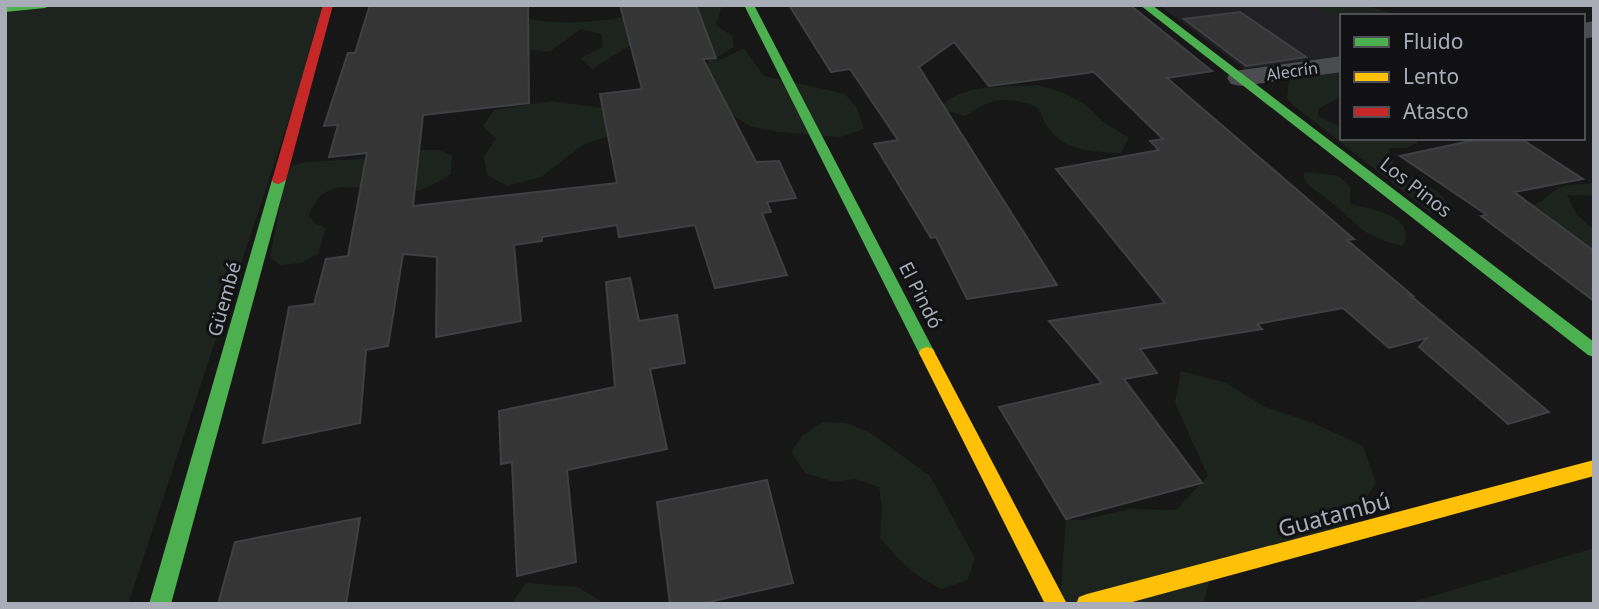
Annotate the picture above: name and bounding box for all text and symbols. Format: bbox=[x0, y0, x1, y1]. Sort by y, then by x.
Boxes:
legend bbox=[1340, 14, 1585, 140]
text: Fluido bbox=[1403, 27, 1463, 55]
street label: Alecrín bbox=[1265, 57, 1319, 85]
text: Lento bbox=[1403, 62, 1459, 90]
text: Atasco bbox=[1403, 97, 1469, 125]
street label: Los Pinos bbox=[1375, 151, 1457, 223]
street label: El Pindó bbox=[893, 257, 949, 333]
street label: Güembé bbox=[201, 259, 247, 339]
street label: Guatambú bbox=[1274, 484, 1394, 544]

